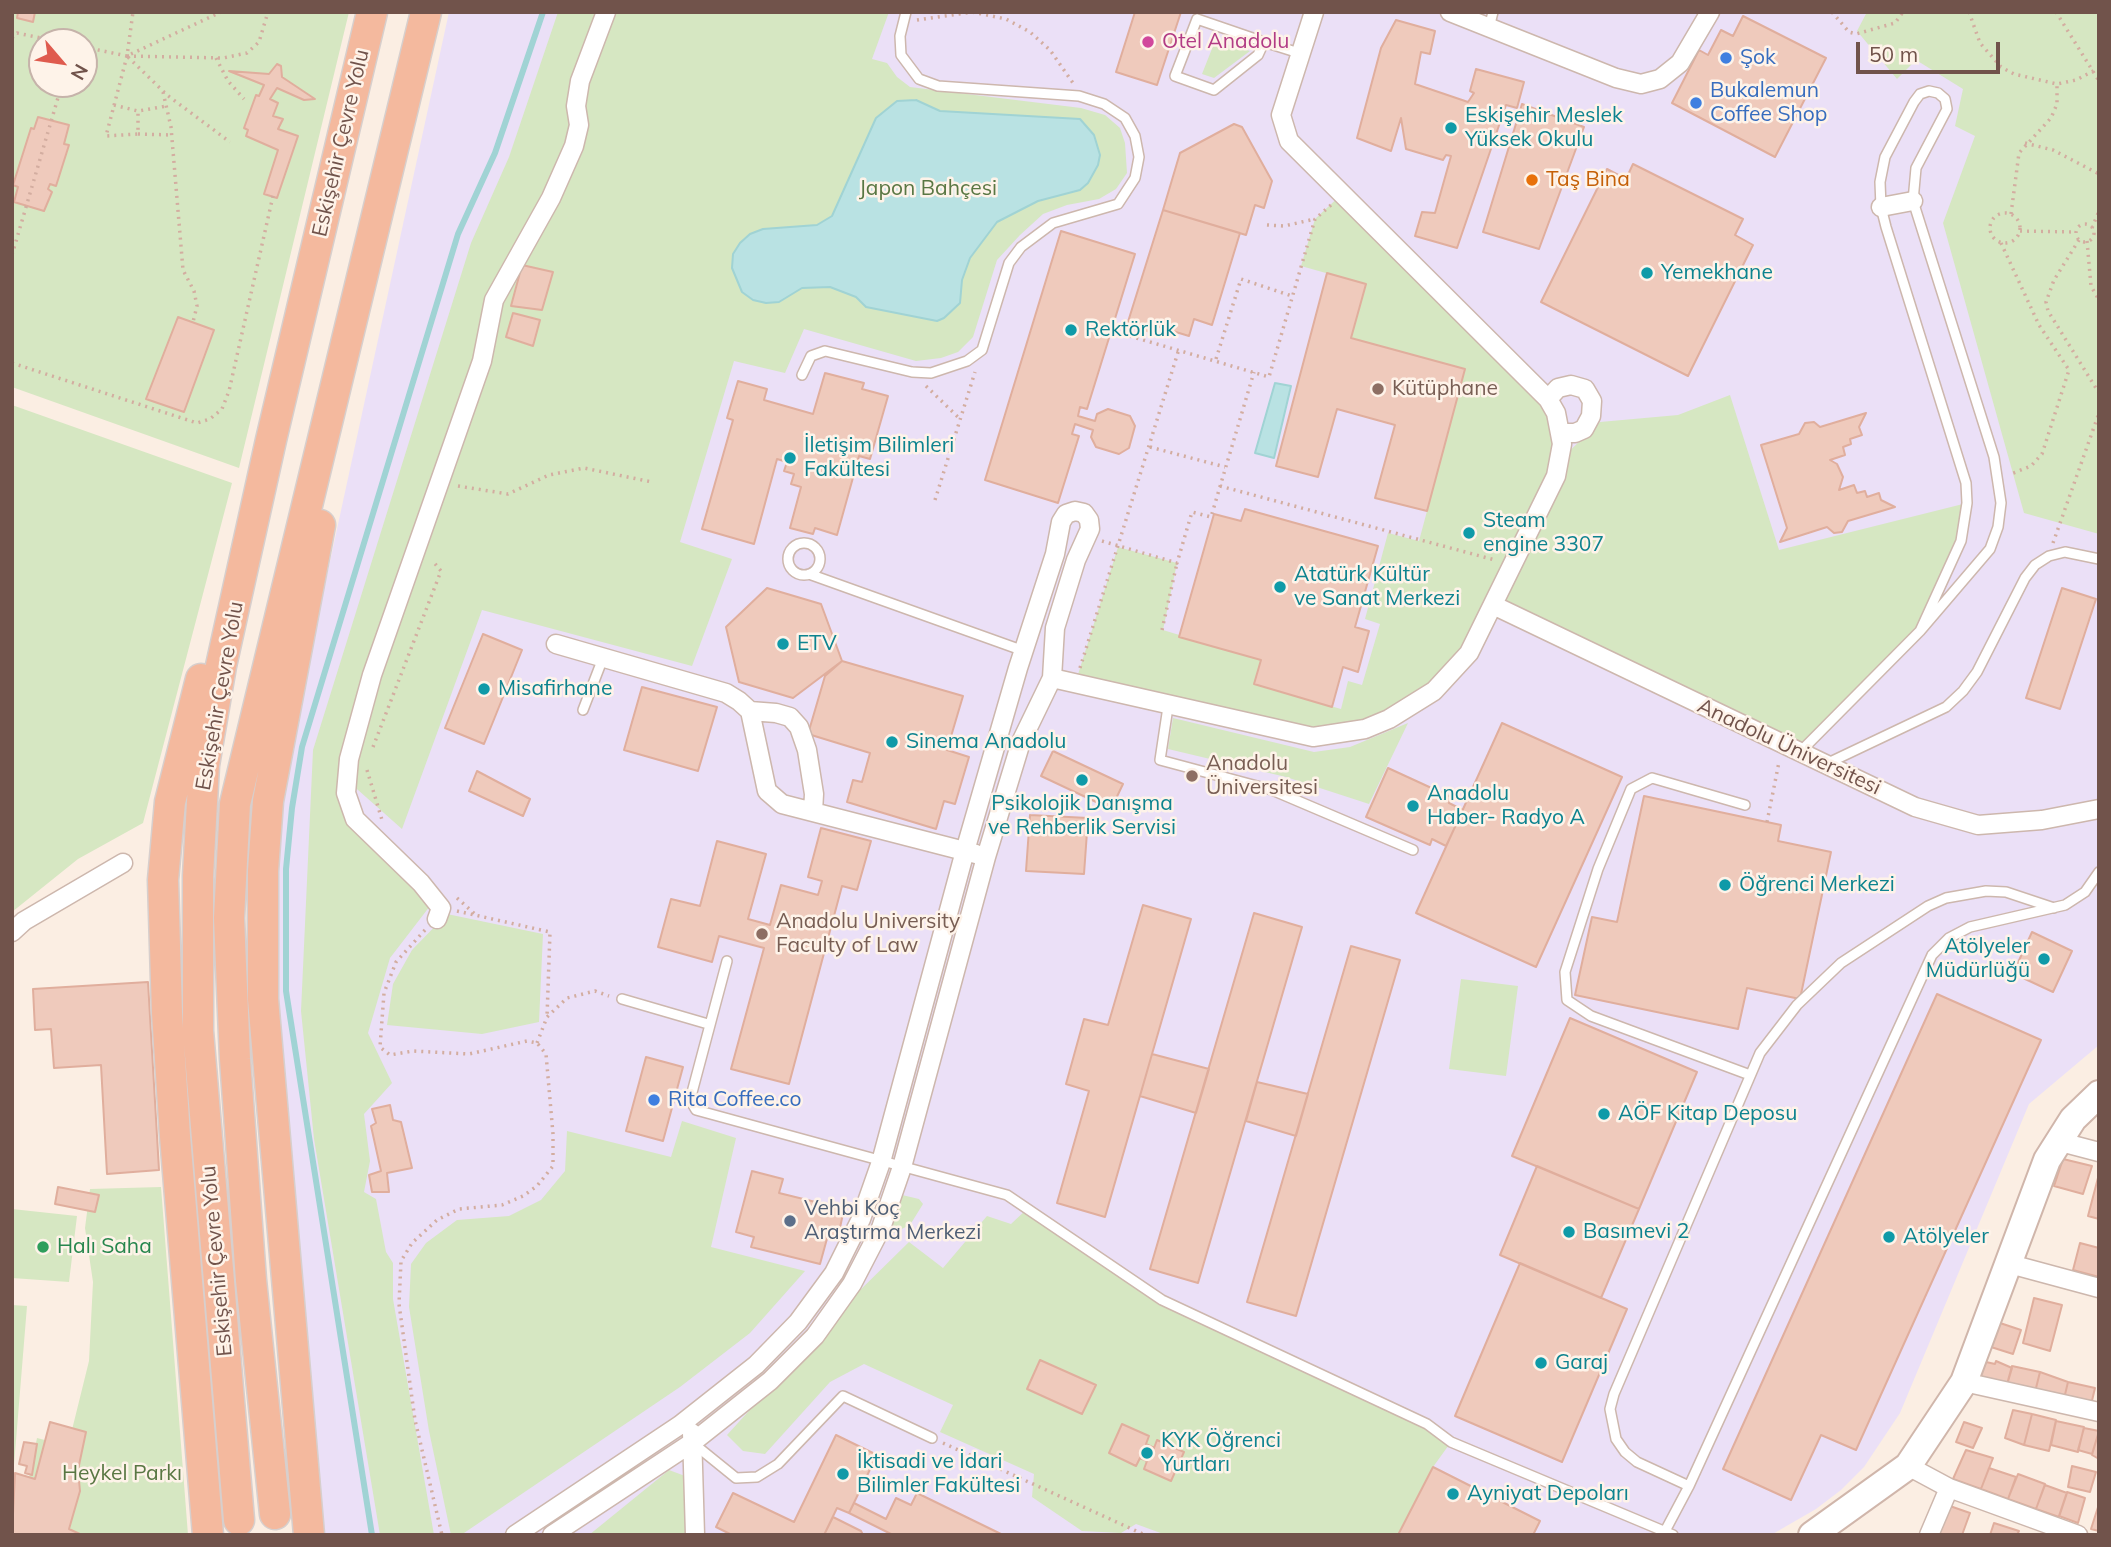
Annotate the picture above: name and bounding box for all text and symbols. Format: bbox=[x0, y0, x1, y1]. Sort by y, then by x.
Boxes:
north arrow bbox=[28, 28, 98, 98]
scale bar bbox=[1859, 28, 2002, 72]
place label: Otel Anadolu bbox=[1162, 29, 1289, 55]
marker: Otel Anadolu bbox=[1140, 34, 1156, 50]
text: 50 m bbox=[1869, 41, 1918, 67]
place label: Şok bbox=[1740, 45, 1776, 71]
street label: Eskişehir Çevre Yolu bbox=[307, 47, 375, 239]
marker: Şok bbox=[1718, 50, 1734, 66]
text: N bbox=[66, 60, 94, 84]
place label: Bukalemun Coffee Shop bbox=[1710, 78, 1827, 128]
marker: Bukalemun Coffee Shop bbox=[1688, 95, 1704, 111]
place label: Eskişehir Meslek Yüksek Okulu bbox=[1465, 103, 1623, 153]
marker: Eskişehir Meslek Yüksek Okulu bbox=[1443, 120, 1459, 136]
place label: Taş Bina bbox=[1546, 167, 1630, 193]
marker: Taş Bina bbox=[1524, 172, 1540, 188]
park label: Japon Bahçesi bbox=[859, 176, 997, 202]
place label: Yemekhane bbox=[1661, 260, 1773, 286]
marker: Yemekhane bbox=[1639, 265, 1655, 281]
place label: Rektörlük bbox=[1085, 317, 1176, 343]
marker: Rektörlük bbox=[1063, 322, 1079, 338]
place label: Kütüphane bbox=[1392, 376, 1498, 402]
marker: Kütüphane bbox=[1370, 381, 1386, 397]
place label: İletişim Bilimleri Fakültesi bbox=[804, 433, 954, 483]
marker: İletişim Bilimleri Fakültesi bbox=[782, 450, 798, 466]
place label: Steam engine 3307 bbox=[1483, 508, 1604, 558]
marker: Steam engine 3307 bbox=[1461, 525, 1477, 541]
place label: Atatürk Kültür ve Sanat Merkezi bbox=[1294, 562, 1460, 612]
marker: Atatürk Kültür ve Sanat Merkezi bbox=[1272, 579, 1288, 595]
street label: Eskişehir Çevre Yolu bbox=[191, 600, 249, 792]
place label: ETV bbox=[797, 631, 837, 657]
marker: ETV bbox=[775, 636, 791, 652]
place label: Misafirhane bbox=[498, 676, 612, 702]
marker: Misafirhane bbox=[476, 681, 492, 697]
street label: Anadolu Üniversitesi bbox=[1693, 693, 1885, 801]
place label: Sinema Anadolu bbox=[906, 729, 1066, 755]
marker: Sinema Anadolu bbox=[884, 734, 900, 750]
place label: Anadolu Üniversitesi bbox=[1206, 751, 1318, 801]
marker: Anadolu Üniversitesi bbox=[1184, 768, 1200, 784]
marker: Psikolojik Danışma ve Rehberlik Servisi bbox=[1074, 772, 1090, 788]
place label: Anadolu Haber- Radyo A bbox=[1427, 781, 1585, 831]
place label: Psikolojik Danışma ve Rehberlik Servisi bbox=[988, 791, 1176, 841]
marker: Anadolu Haber- Radyo A bbox=[1405, 798, 1421, 814]
place label: Öğrenci Merkezi bbox=[1739, 872, 1895, 898]
marker: Öğrenci Merkezi bbox=[1717, 877, 1733, 893]
place label: Anadolu University Faculty of Law bbox=[776, 909, 960, 959]
marker: Anadolu University Faculty of Law bbox=[754, 926, 770, 942]
place label: Atölyeler Müdürlüğü bbox=[1926, 934, 2030, 984]
marker: Atölyeler Müdürlüğü bbox=[2036, 951, 2052, 967]
place label: Rita Coffee.co bbox=[668, 1087, 801, 1113]
marker: Rita Coffee.co bbox=[646, 1092, 662, 1108]
place label: AÖF Kitap Deposu bbox=[1618, 1101, 1797, 1127]
marker: AÖF Kitap Deposu bbox=[1596, 1106, 1612, 1122]
street label: Eskişehir Çevre Yolu bbox=[196, 1165, 238, 1357]
place label: Vehbi Koç Araştırma Merkezi bbox=[804, 1196, 981, 1246]
marker: Vehbi Koç Araştırma Merkezi bbox=[782, 1213, 798, 1229]
place label: Basımevi 2 bbox=[1583, 1219, 1689, 1245]
marker: Basımevi 2 bbox=[1561, 1224, 1577, 1240]
place label: Atölyeler bbox=[1903, 1224, 1989, 1250]
marker: Atölyeler bbox=[1881, 1229, 1897, 1245]
place label: Halı Saha bbox=[57, 1234, 152, 1260]
marker: Halı Saha bbox=[35, 1239, 51, 1255]
place label: Garaj bbox=[1555, 1350, 1608, 1376]
marker: Garaj bbox=[1533, 1355, 1549, 1371]
place label: KYK Öğrenci Yurtları bbox=[1161, 1428, 1281, 1478]
marker: KYK Öğrenci Yurtları bbox=[1139, 1445, 1155, 1461]
place label: İktisadi ve İdari Bilimler Fakültesi bbox=[857, 1449, 1020, 1499]
park label: Heykel Parkı bbox=[62, 1461, 182, 1487]
marker: İktisadi ve İdari Bilimler Fakültesi bbox=[835, 1466, 851, 1482]
place label: Ayniyat Depoları bbox=[1467, 1481, 1629, 1507]
marker: Ayniyat Depoları bbox=[1445, 1486, 1461, 1502]

